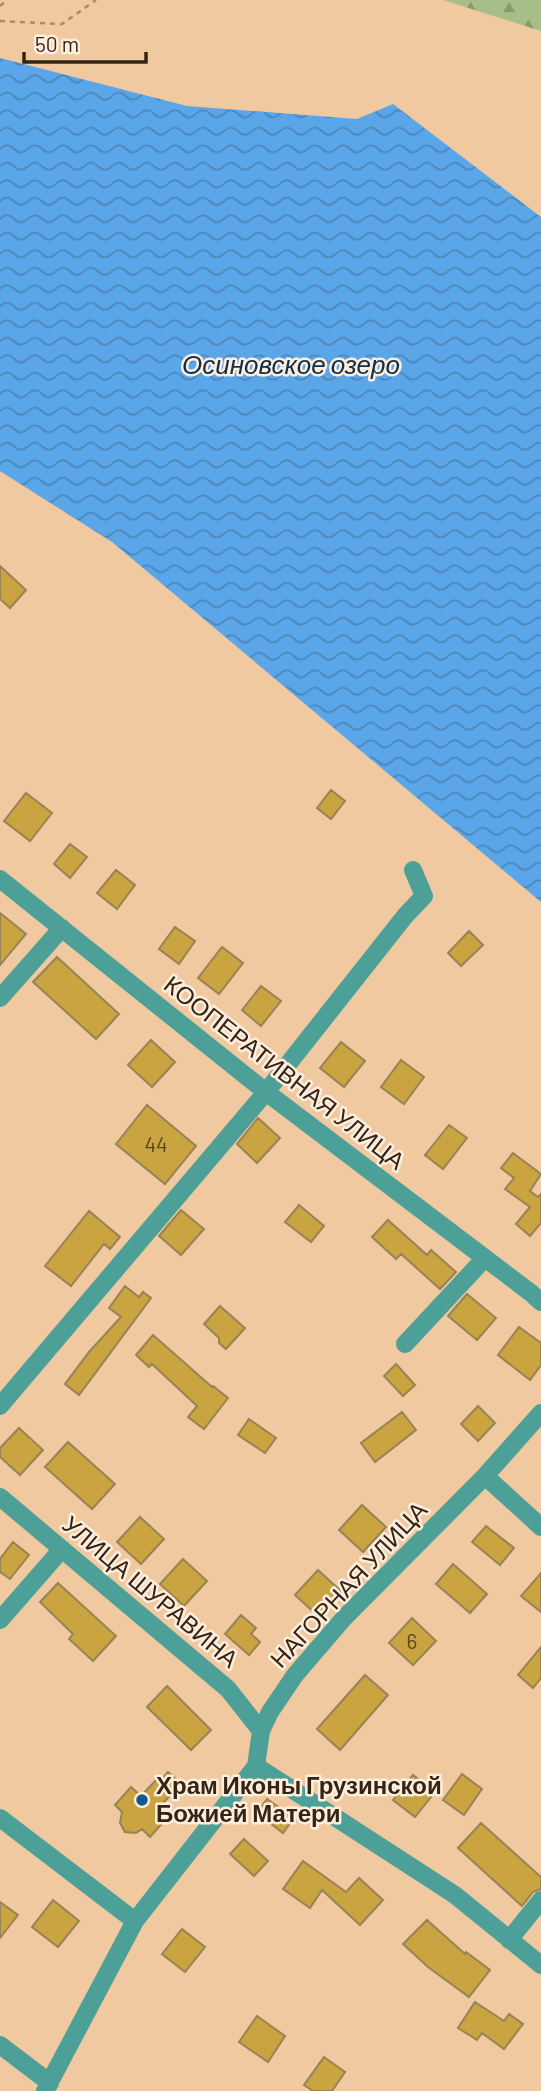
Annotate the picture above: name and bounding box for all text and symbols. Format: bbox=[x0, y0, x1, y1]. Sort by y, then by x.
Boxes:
scale bar bbox=[24, 21, 147, 65]
text: 50 m bbox=[35, 31, 79, 56]
water label: Осиновское озеро bbox=[182, 348, 400, 379]
street label: КООПЕРАТИВНАЯ УЛИЦА bbox=[159, 969, 411, 1175]
house number: 44 bbox=[144, 1131, 168, 1156]
street label: НАГОРНАЯ УЛИЦА bbox=[264, 1495, 432, 1673]
street label: УЛИЦА ШУРАВИНА bbox=[57, 1509, 245, 1673]
house number: 6 bbox=[407, 1628, 417, 1653]
place label: Храм Иконы Грузинской Божией Матери bbox=[156, 1770, 442, 1827]
marker: Храм Иконы Грузинской Божией Матери bbox=[134, 1792, 150, 1808]

